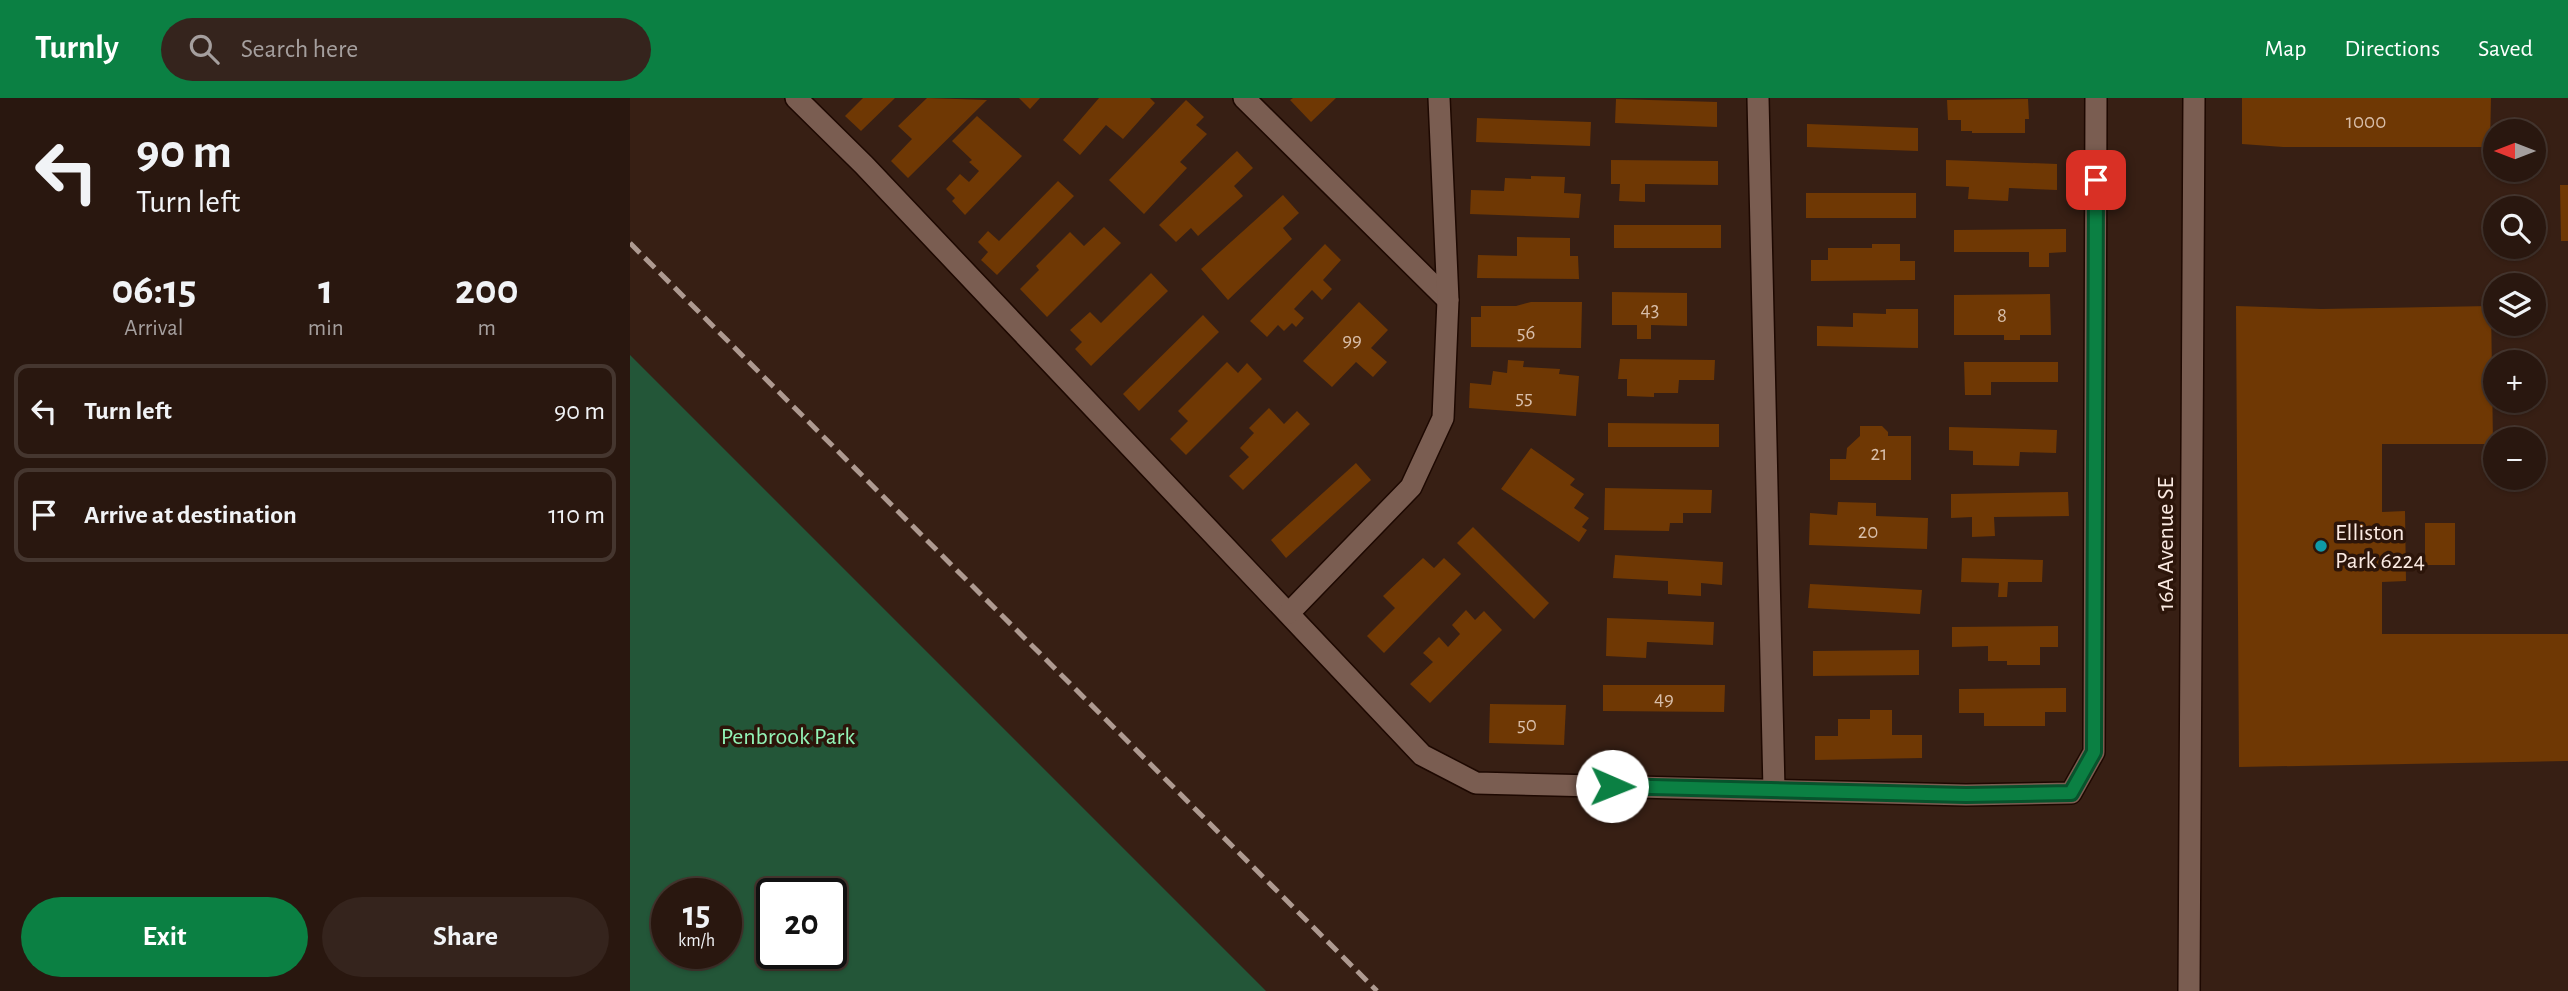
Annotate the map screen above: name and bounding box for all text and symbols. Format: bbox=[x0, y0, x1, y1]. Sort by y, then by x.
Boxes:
search box bbox=[161, 18, 651, 81]
icon: search bbox=[185, 30, 223, 68]
text: Turnly bbox=[35, 32, 119, 65]
text: Search here bbox=[241, 36, 358, 62]
text: Map bbox=[2264, 37, 2306, 61]
text: Directions bbox=[2344, 37, 2440, 61]
text: Saved bbox=[2478, 37, 2533, 61]
house number: 1000 bbox=[2346, 111, 2386, 132]
north arrow bbox=[2483, 119, 2546, 182]
map controls bbox=[2483, 119, 2546, 490]
icon: left bbox=[21, 126, 112, 217]
text: 90 m bbox=[136, 128, 232, 177]
pin bbox=[2066, 150, 2126, 210]
icon: arrive bbox=[2077, 161, 2115, 199]
text: Turn left bbox=[136, 186, 240, 218]
button: search bbox=[2483, 196, 2546, 259]
text: 06:15 bbox=[111, 269, 196, 311]
text: 1 bbox=[318, 269, 333, 311]
text: 200 bbox=[455, 269, 519, 311]
button: layers bbox=[2483, 273, 2546, 336]
house number: 43 bbox=[1641, 299, 1659, 320]
house number: 8 bbox=[1997, 305, 2007, 326]
text: Arrival bbox=[124, 317, 183, 340]
text: min bbox=[308, 317, 344, 340]
text: m bbox=[478, 317, 496, 340]
house number: 56 bbox=[1517, 322, 1535, 343]
house number: 99 bbox=[1342, 329, 1362, 350]
button: + bbox=[2483, 350, 2546, 413]
house number: 55 bbox=[1515, 387, 1533, 408]
icon: left bbox=[25, 392, 63, 430]
text: Turn left bbox=[84, 398, 172, 424]
text: 90 m bbox=[554, 398, 605, 424]
button: − bbox=[2483, 427, 2546, 490]
house number: 21 bbox=[1871, 443, 1887, 464]
street label: 16A Avenue SE bbox=[2154, 476, 2178, 611]
icon: arrive bbox=[25, 496, 63, 534]
text: Arrive at destination bbox=[84, 502, 297, 528]
text: 110 m bbox=[548, 502, 605, 528]
house number: 20 bbox=[1858, 521, 1878, 542]
place label: Elliston Park 6224 bbox=[2335, 521, 2425, 573]
marker: Elliston Park 6224 bbox=[2313, 538, 2329, 554]
house number: 49 bbox=[1654, 688, 1674, 709]
house number: 50 bbox=[1517, 714, 1537, 735]
park label: Penbrook Park bbox=[721, 725, 855, 749]
position arrow bbox=[1575, 749, 1649, 823]
speed limit sign: 20 bbox=[756, 878, 847, 969]
button: Exit bbox=[21, 897, 308, 977]
button: Share bbox=[322, 897, 609, 977]
text: 15 bbox=[683, 897, 710, 932]
text: km/h bbox=[678, 932, 715, 950]

